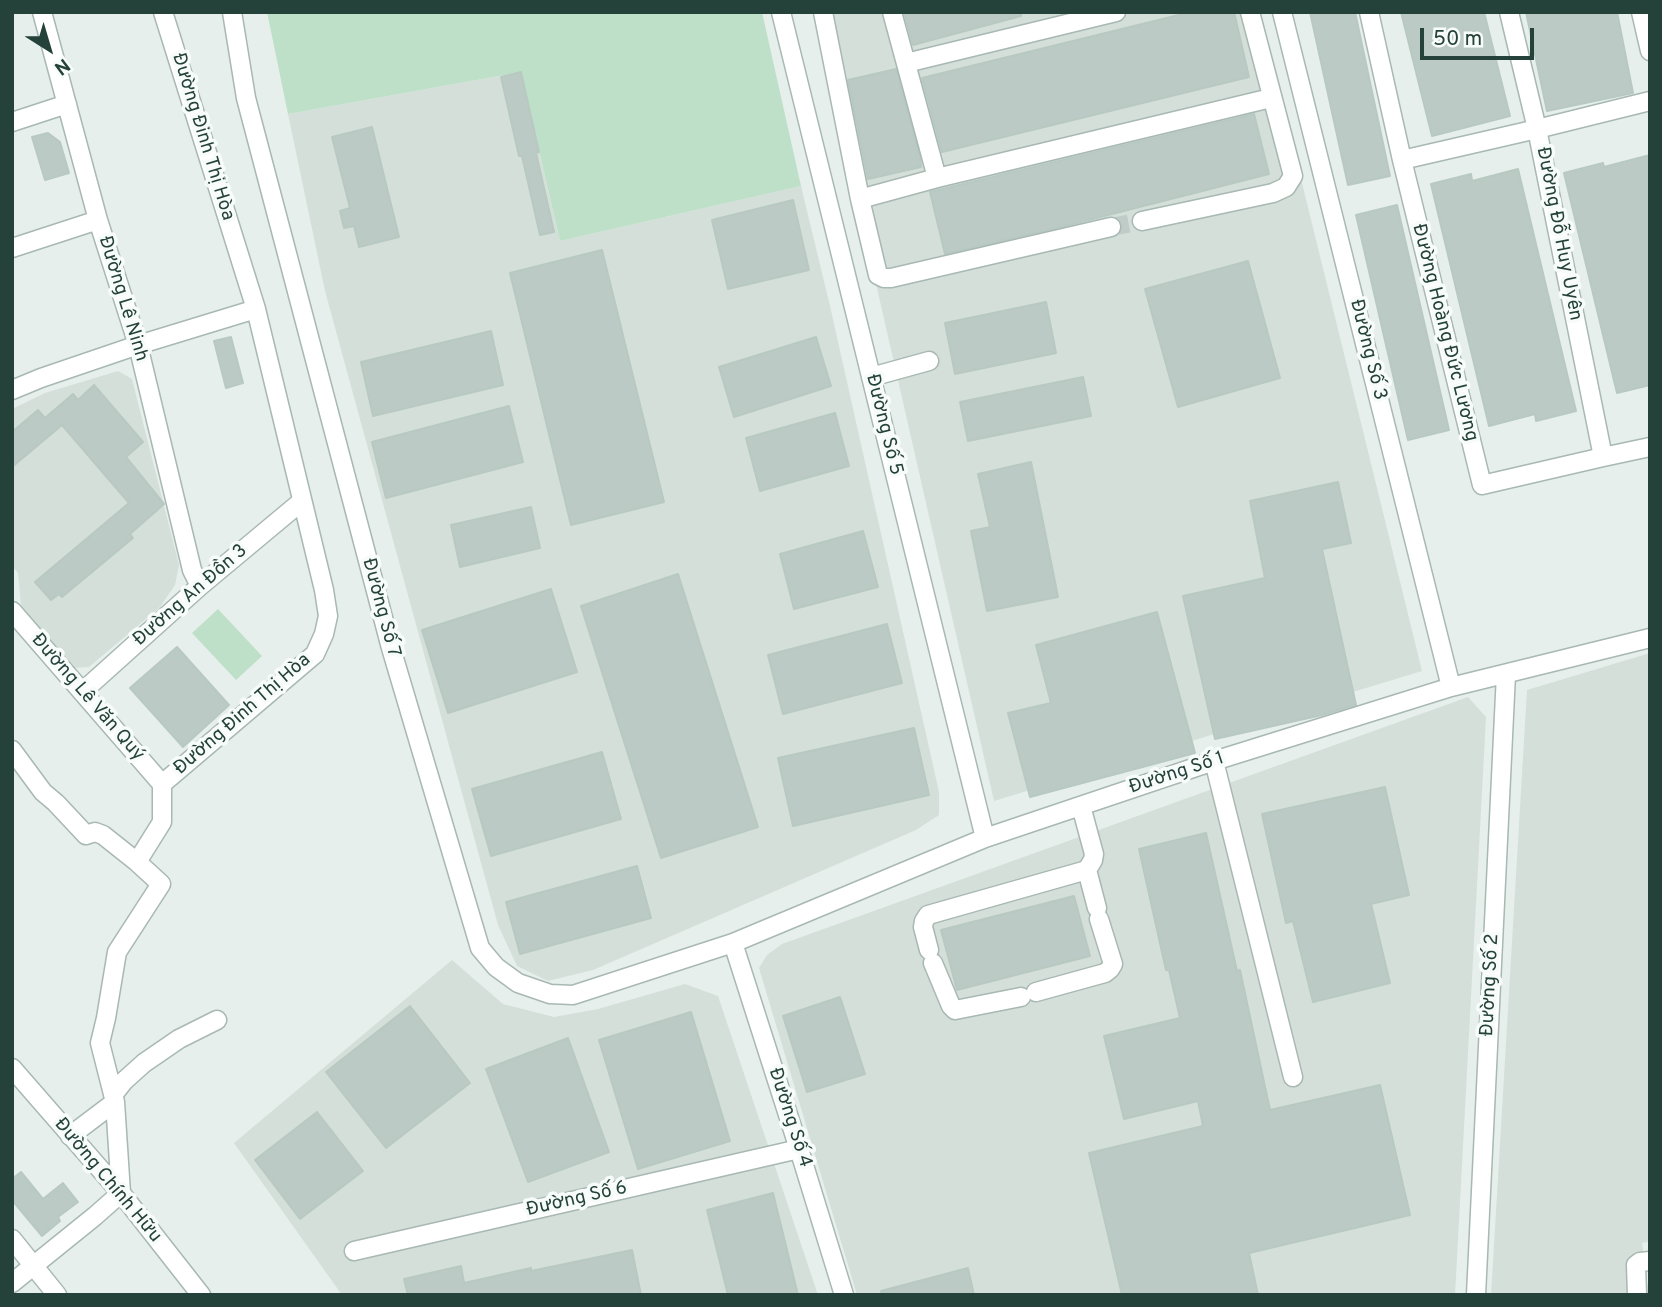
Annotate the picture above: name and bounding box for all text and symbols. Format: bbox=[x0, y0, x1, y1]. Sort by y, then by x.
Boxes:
north arrow bbox=[14, 14, 84, 84]
scale bar bbox=[1424, 14, 1538, 58]
text: 50 m bbox=[1433, 26, 1482, 53]
street label: Đường Đinh Thị Hòa bbox=[166, 51, 238, 223]
text: N bbox=[49, 52, 74, 79]
street label: Đường Đỗ Huy Uyên bbox=[1530, 145, 1586, 323]
street label: Đường Hoàng Đức Lương bbox=[1406, 222, 1482, 444]
street label: Đường Lê Ninh bbox=[92, 234, 152, 364]
street label: Đường Số 3 bbox=[1344, 297, 1390, 403]
street label: Đường Số 5 bbox=[859, 372, 907, 478]
street label: Đường An Đồn 3 bbox=[129, 540, 253, 652]
street label: Đường Số 7 bbox=[356, 556, 404, 660]
street label: Đường Lê Văn Quý bbox=[26, 630, 148, 766]
street label: Đường Đinh Thị Hòa bbox=[170, 649, 316, 781]
street label: Đường Số 1 bbox=[1127, 748, 1227, 800]
street label: Đường Số 2 bbox=[1477, 933, 1505, 1037]
street label: Đường Số 4 bbox=[762, 1065, 816, 1171]
street label: Đường Chính Hữu bbox=[48, 1114, 166, 1248]
street label: Đường Số 6 bbox=[524, 1177, 630, 1223]

